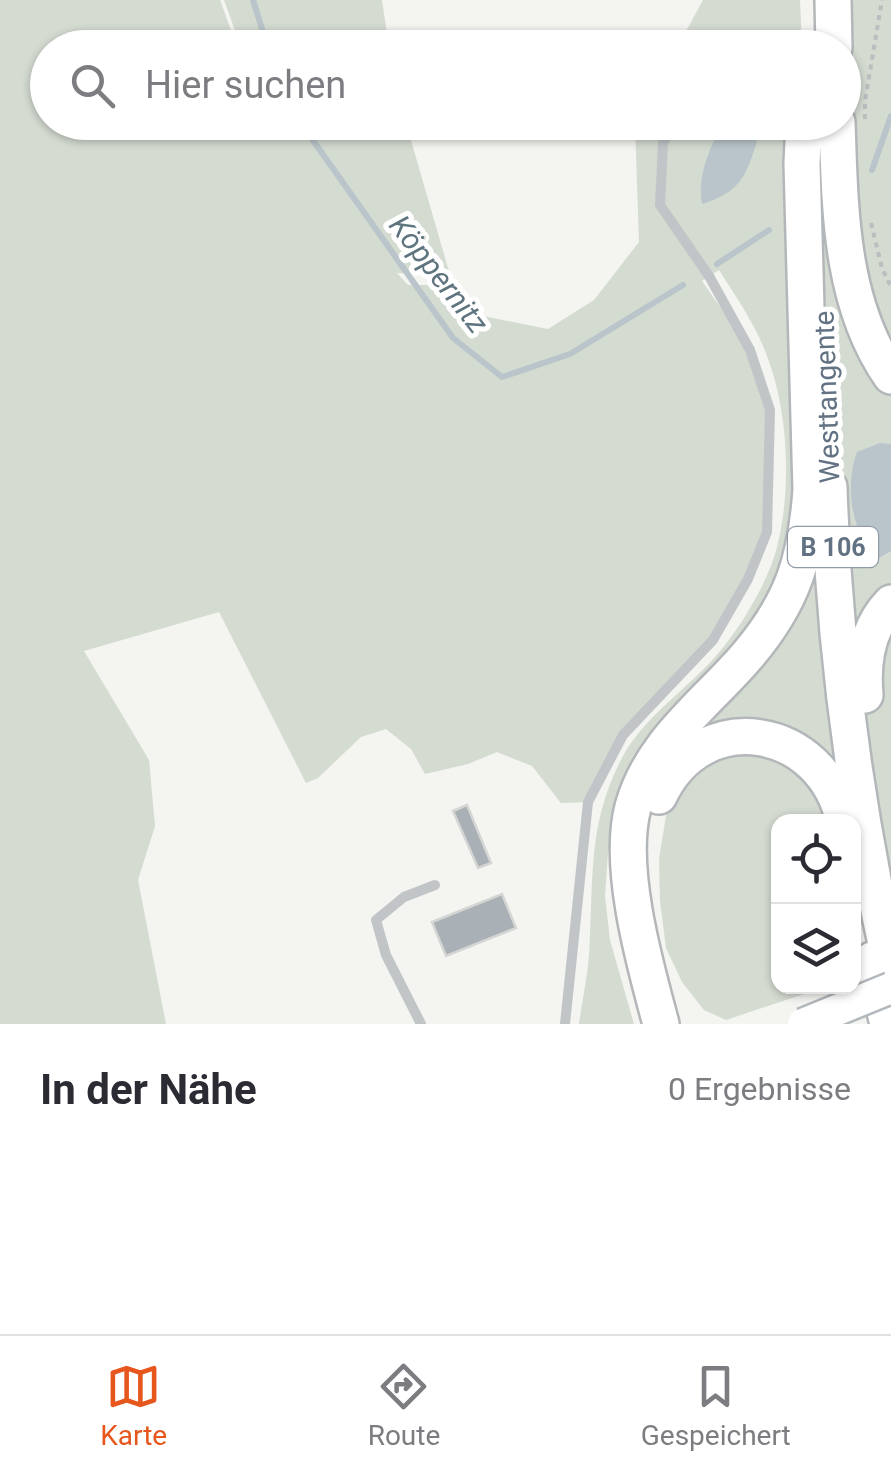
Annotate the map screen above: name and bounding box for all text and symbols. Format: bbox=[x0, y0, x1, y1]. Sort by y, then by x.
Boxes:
search box bbox=[30, 30, 861, 140]
icon: search bbox=[65, 58, 120, 113]
text: Hier suchen bbox=[145, 63, 346, 107]
water label: Köppernitz bbox=[382, 208, 496, 340]
street label: Westtangente bbox=[807, 310, 847, 484]
road number: B 106 bbox=[788, 527, 878, 567]
map controls bbox=[771, 814, 861, 994]
button: locate bbox=[771, 814, 861, 904]
button: layers bbox=[771, 904, 861, 994]
text: In der Nähe bbox=[40, 1065, 257, 1114]
text: 0 Ergebnisse bbox=[668, 1070, 851, 1108]
tab: Karte bbox=[100, 1359, 167, 1452]
tab: Route bbox=[368, 1359, 440, 1452]
tab: Gespeichert bbox=[641, 1359, 791, 1452]

